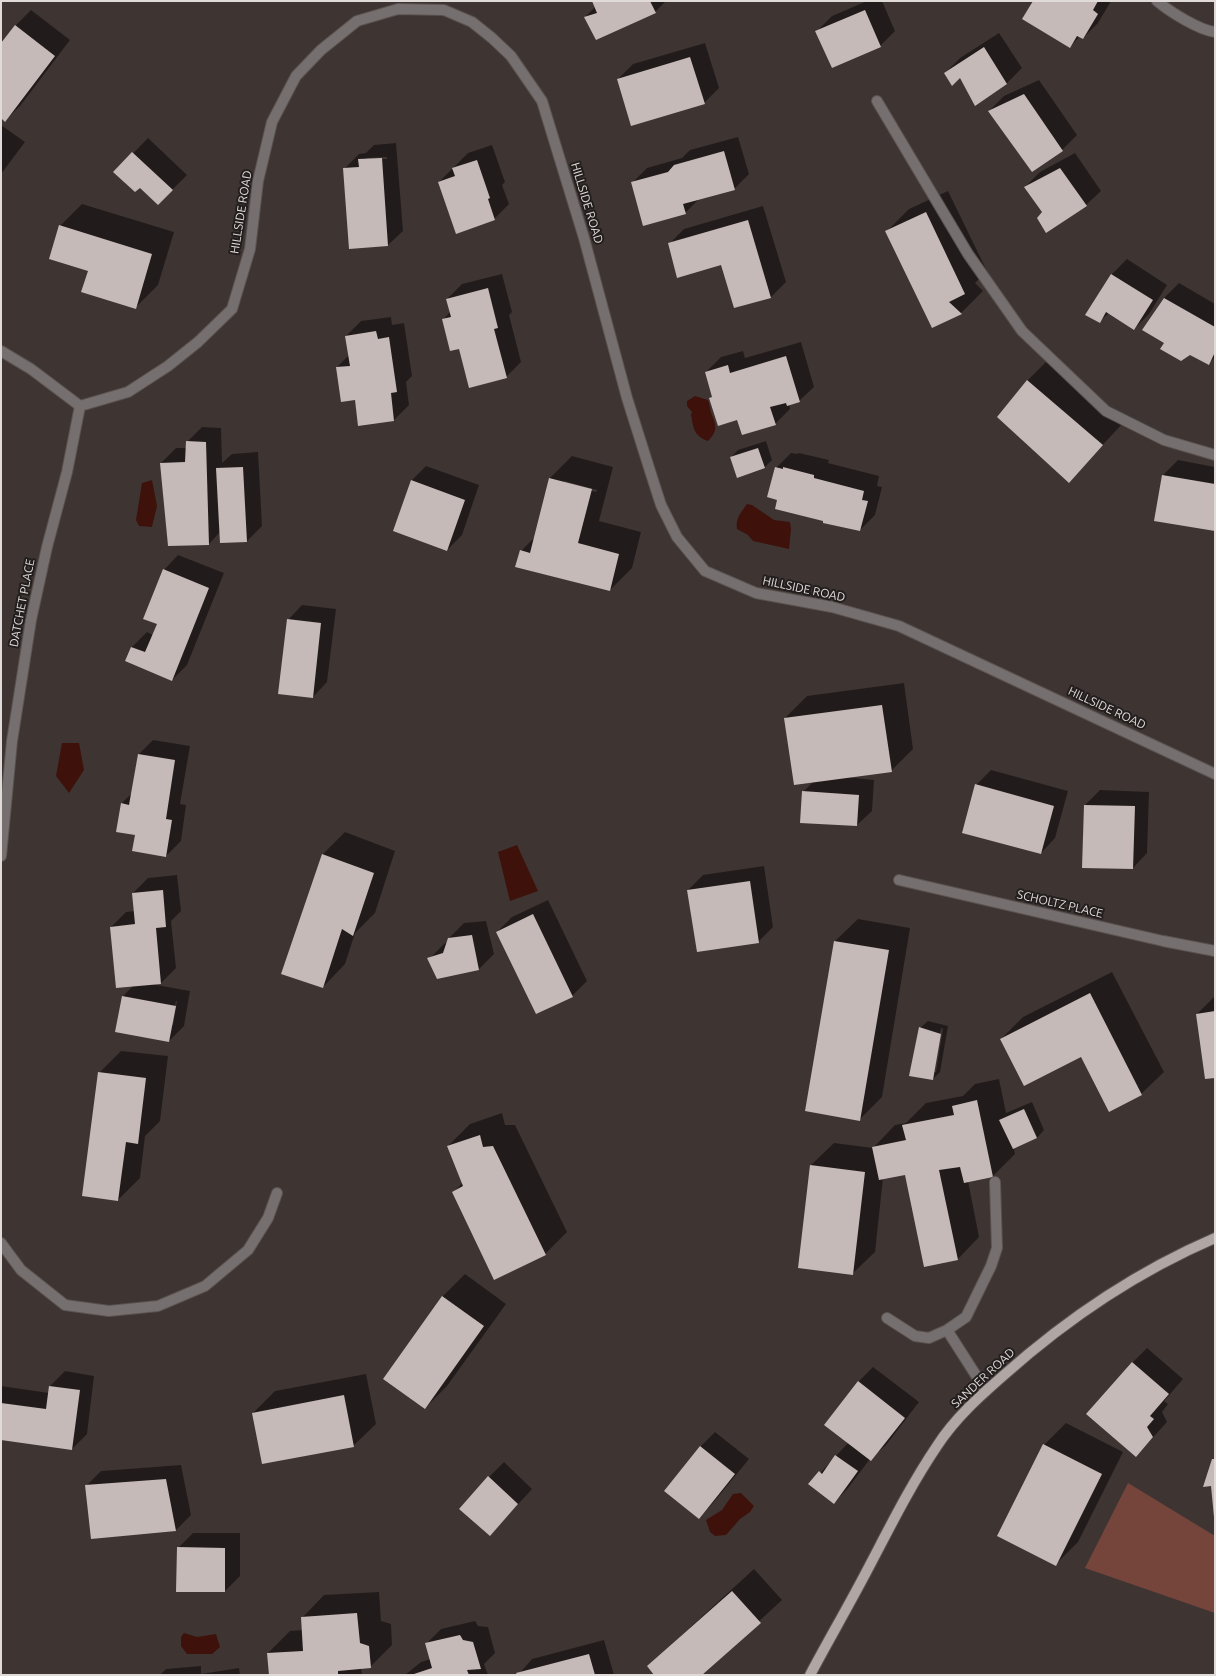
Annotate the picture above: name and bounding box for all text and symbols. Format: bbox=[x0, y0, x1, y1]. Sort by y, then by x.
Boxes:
street label: HILLSIDE ROAD bbox=[568, 161, 606, 245]
street label: HILLSIDE ROAD bbox=[227, 169, 255, 255]
street label: DATCHET PLACE bbox=[6, 558, 38, 648]
street label: HILLSIDE ROAD bbox=[761, 573, 847, 605]
street label: HILLSIDE ROAD bbox=[1066, 684, 1148, 732]
street label: SCHOLTZ PLACE bbox=[1016, 887, 1104, 921]
street label: SANDER ROAD bbox=[948, 1345, 1018, 1411]

